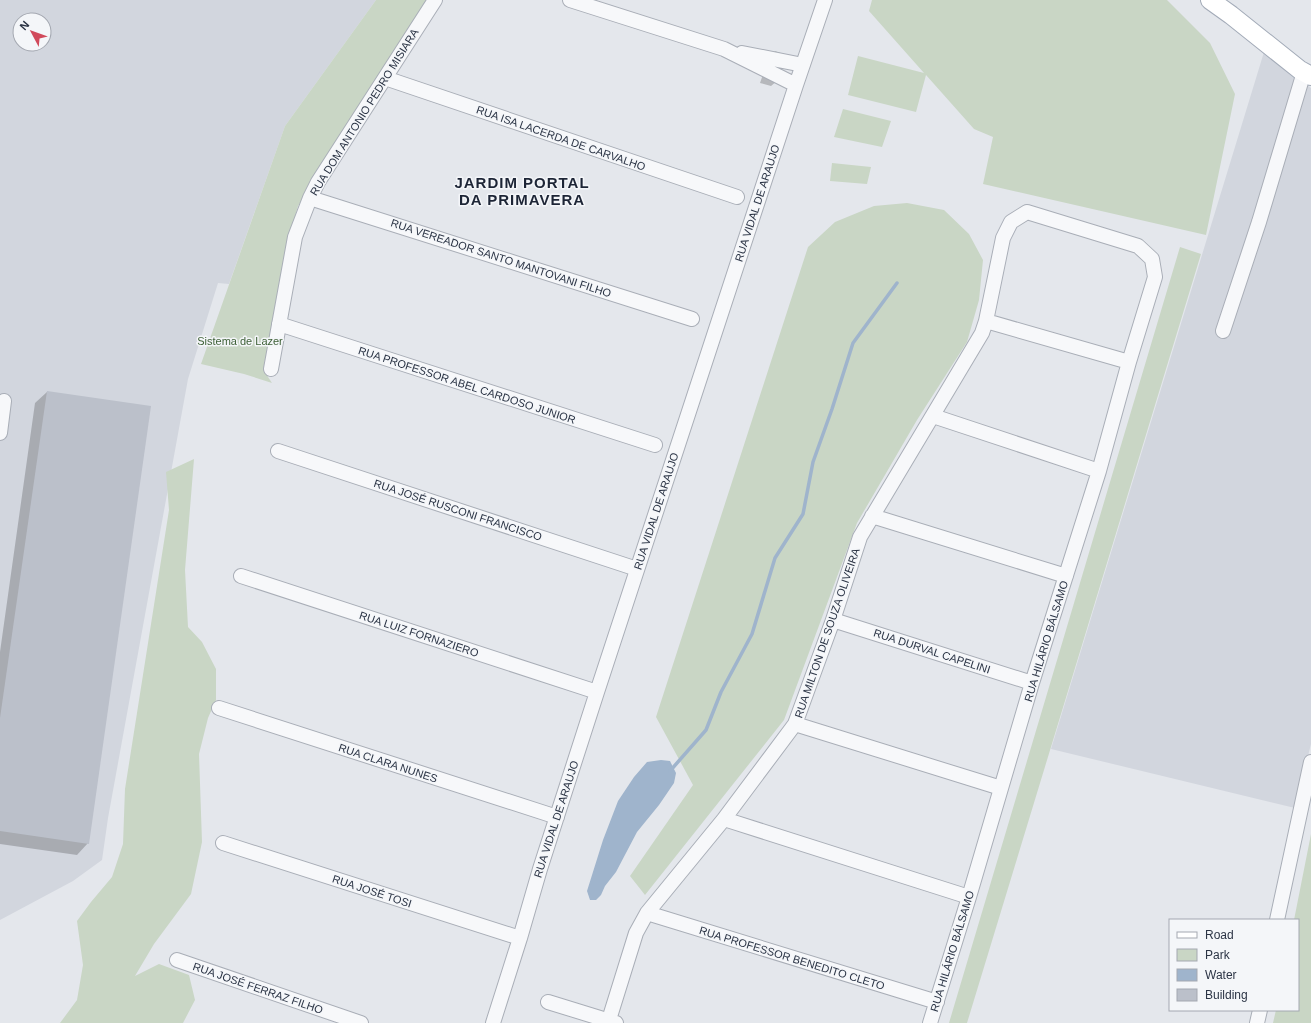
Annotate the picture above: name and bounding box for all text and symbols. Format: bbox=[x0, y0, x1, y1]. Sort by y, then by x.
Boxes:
north arrow bbox=[12, 12, 52, 52]
text: N bbox=[17, 18, 32, 32]
street label: RUA DOM ANTONIO PEDRO MISIARA bbox=[307, 26, 421, 198]
street label: RUA ISA LACERDA DE CARVALHO bbox=[475, 103, 648, 173]
street label: RUA VIDAL DE ARAUJO bbox=[732, 142, 782, 263]
district label: JARDIM PORTAL DA PRIMAVERA bbox=[454, 174, 590, 208]
street label: RUA VEREADOR SANTO MANTOVANI FILHO bbox=[389, 217, 613, 300]
park label: Sistema de Lazer bbox=[197, 335, 283, 347]
street label: RUA PROFESSOR ABEL CARDOSO JUNIOR bbox=[357, 344, 577, 426]
street label: RUA VIDAL DE ARAUJO bbox=[631, 450, 681, 571]
street label: RUA JOSÉ RUSCONI FRANCISCO bbox=[372, 477, 544, 543]
street label: RUA MILTON DE SOUZA OLIVEIRA bbox=[792, 546, 862, 719]
street label: RUA HILÁRIO BÁLSAMO bbox=[1022, 579, 1070, 703]
street label: RUA LUIZ FORNAZIERO bbox=[358, 609, 481, 659]
street label: RUA DURVAL CAPELINI bbox=[872, 626, 992, 676]
street label: RUA CLARA NUNES bbox=[337, 741, 439, 785]
street label: RUA VIDAL DE ARAUJO bbox=[531, 758, 581, 879]
street label: RUA JOSÉ TOSI bbox=[331, 873, 413, 909]
street label: RUA HILÁRIO BÁLSAMO bbox=[928, 889, 976, 1013]
legend bbox=[1169, 919, 1299, 1011]
street label: RUA PROFESSOR BENEDITO CLETO bbox=[698, 924, 887, 992]
text: Road bbox=[1205, 928, 1234, 942]
text: Park bbox=[1205, 948, 1231, 962]
street label: RUA JOSÉ FERRAZ FILHO bbox=[191, 960, 325, 1016]
text: Water bbox=[1205, 968, 1237, 982]
text: Building bbox=[1205, 988, 1248, 1002]

